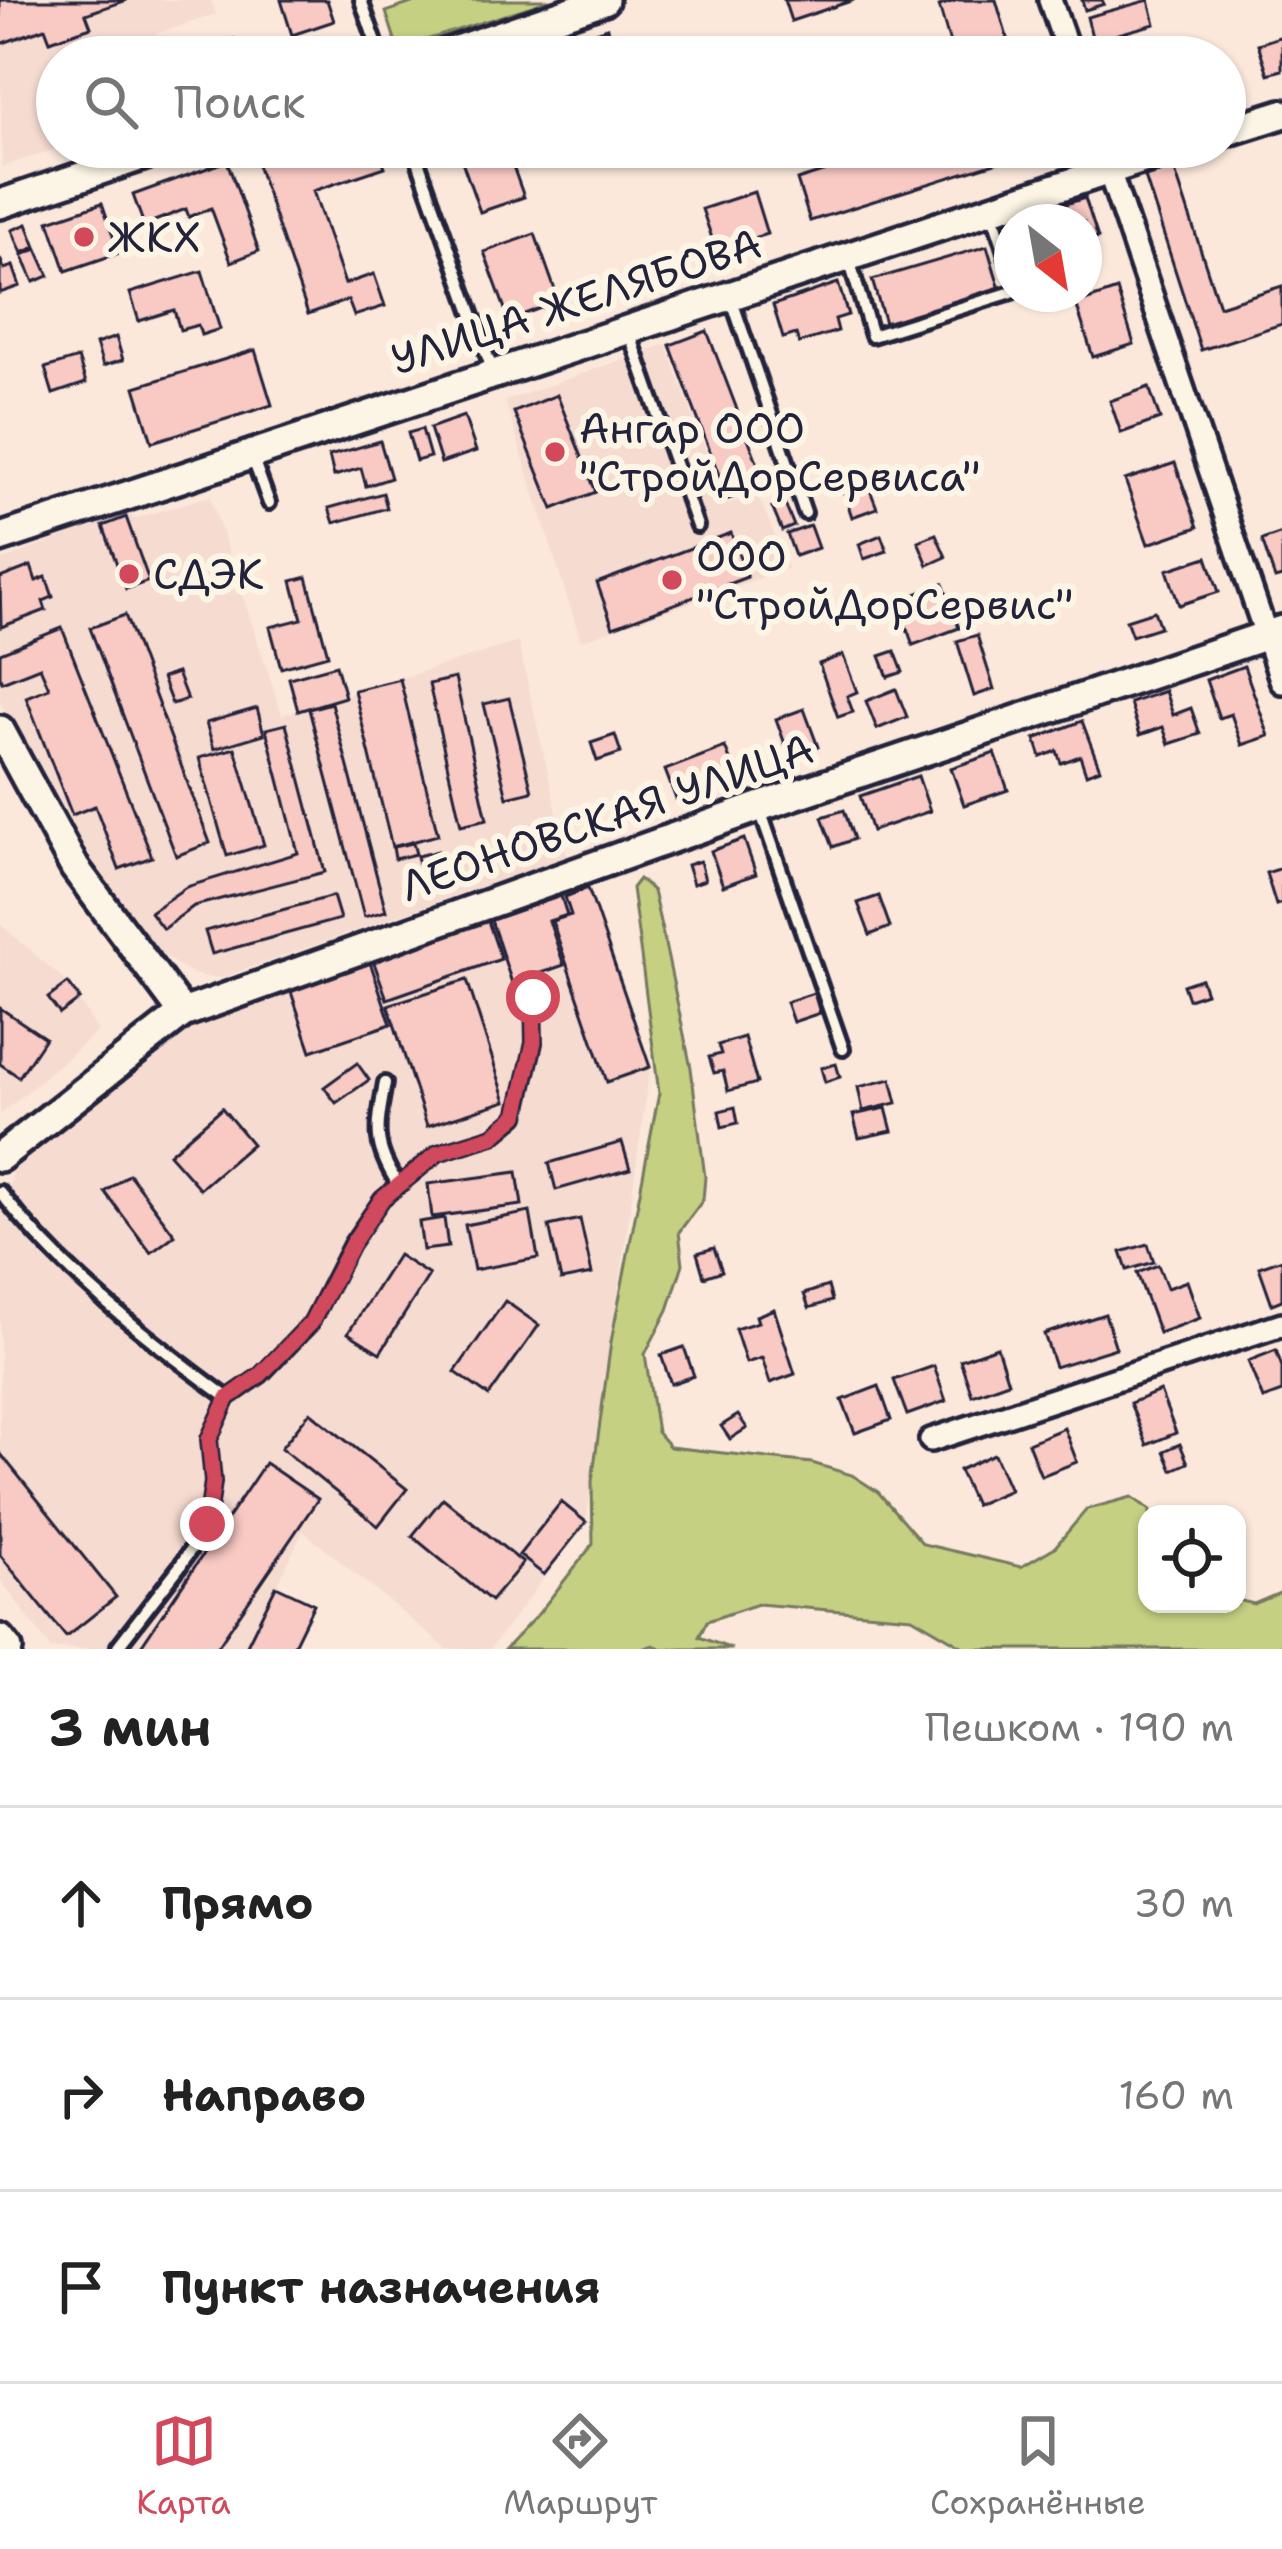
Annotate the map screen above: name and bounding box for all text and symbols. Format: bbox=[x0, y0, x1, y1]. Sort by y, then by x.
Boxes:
search box bbox=[36, 36, 1246, 168]
icon: search bbox=[78, 69, 144, 135]
text: Поиск bbox=[174, 72, 305, 132]
north arrow bbox=[994, 204, 1102, 312]
place label: ЖКХ bbox=[108, 209, 200, 265]
street label: УЛИЦА ЖЕЛЯБОВА bbox=[384, 215, 768, 387]
marker: ЖКХ bbox=[71, 224, 97, 250]
place label: Ангар ООО "СтройДорСервиса" bbox=[579, 400, 981, 504]
marker: Ангар ООО "СтройДорСервиса" bbox=[542, 439, 568, 465]
place label: ООО "СтройДорСервис" bbox=[696, 528, 1074, 632]
place label: СДЭК bbox=[153, 546, 264, 602]
marker: СДЭК bbox=[116, 561, 142, 587]
marker: ООО "СтройДорСервис" bbox=[659, 567, 685, 593]
street label: ЛЕОНОВСКАЯ УЛИЦА bbox=[393, 720, 821, 914]
route start bbox=[506, 970, 560, 1024]
route end bbox=[180, 1497, 234, 1551]
map controls bbox=[1138, 1505, 1246, 1613]
button: locate bbox=[1138, 1505, 1246, 1613]
text: 3 мин bbox=[48, 1693, 212, 1761]
text: Пешком · 190 m bbox=[925, 1701, 1234, 1753]
icon: ahead bbox=[48, 1870, 114, 1936]
text: Прямо bbox=[162, 1873, 313, 1933]
text: 30 m bbox=[1133, 1877, 1234, 1929]
icon: right bbox=[48, 2062, 114, 2128]
text: Направо bbox=[162, 2065, 366, 2125]
text: 160 m bbox=[1119, 2069, 1234, 2121]
icon: arrive bbox=[48, 2254, 114, 2320]
text: Пункт назначения bbox=[162, 2257, 601, 2317]
tab: Карта bbox=[136, 2408, 231, 2525]
tab: Маршрут bbox=[503, 2408, 657, 2525]
tab: Сохранённые bbox=[930, 2408, 1146, 2525]

